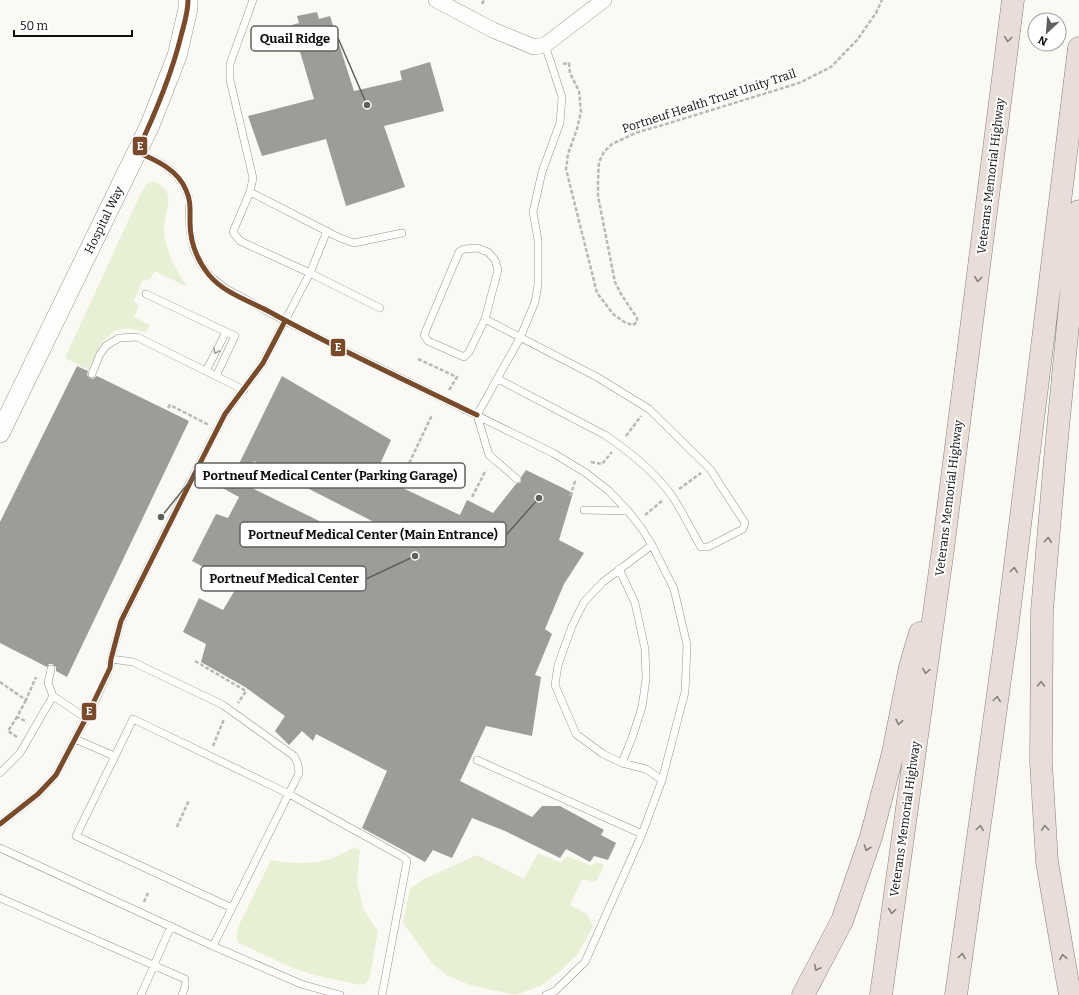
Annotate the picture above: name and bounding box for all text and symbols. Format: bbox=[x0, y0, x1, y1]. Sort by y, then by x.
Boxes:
scale bar bbox=[14, 12, 132, 38]
north arrow bbox=[1027, 12, 1067, 52]
text: 50 m bbox=[20, 19, 49, 33]
callout: Quail Ridge bbox=[251, 26, 338, 51]
text: Quail Ridge bbox=[260, 31, 330, 46]
text: N bbox=[1036, 33, 1050, 48]
one-way arrow bbox=[1004, 36, 1013, 42]
street label: Portneuf Health Trust Unity Trail bbox=[620, 66, 798, 136]
street label: Veterans Memorial Highway bbox=[974, 97, 1008, 255]
line badge: E bbox=[132, 136, 148, 156]
text: E bbox=[137, 140, 144, 153]
street label: Hospital Way bbox=[82, 183, 127, 256]
one-way arrow bbox=[973, 276, 982, 282]
line badge: E bbox=[330, 338, 346, 357]
text: E bbox=[335, 341, 342, 354]
one-way arrow bbox=[214, 347, 221, 355]
street label: Veterans Memorial Highway bbox=[932, 419, 966, 577]
callout: Portneuf Medical Center (Parking Garage) bbox=[195, 463, 465, 488]
text: Portneuf Medical Center (Parking Garage) bbox=[203, 468, 457, 483]
callout: Portneuf Medical Center (Main Entrance) bbox=[240, 522, 506, 547]
text: Portneuf Medical Center (Main Entrance) bbox=[248, 527, 498, 542]
one-way arrow bbox=[1044, 537, 1053, 543]
callout: Portneuf Medical Center bbox=[201, 566, 366, 591]
one-way arrow bbox=[1010, 567, 1019, 573]
text: Portneuf Medical Center bbox=[209, 571, 359, 586]
one-way arrow bbox=[922, 668, 931, 674]
one-way arrow bbox=[1037, 681, 1045, 687]
one-way arrow bbox=[992, 696, 1001, 702]
line badge: E bbox=[81, 702, 97, 721]
text: E bbox=[86, 705, 93, 718]
one-way arrow bbox=[895, 719, 904, 725]
street label: Veterans Memorial Highway bbox=[887, 740, 923, 898]
one-way arrow bbox=[975, 825, 984, 831]
one-way arrow bbox=[1040, 825, 1049, 831]
one-way arrow bbox=[863, 844, 872, 851]
one-way arrow bbox=[888, 908, 897, 914]
one-way arrow bbox=[957, 953, 966, 959]
one-way arrow bbox=[1059, 953, 1068, 960]
one-way arrow bbox=[814, 963, 822, 971]

